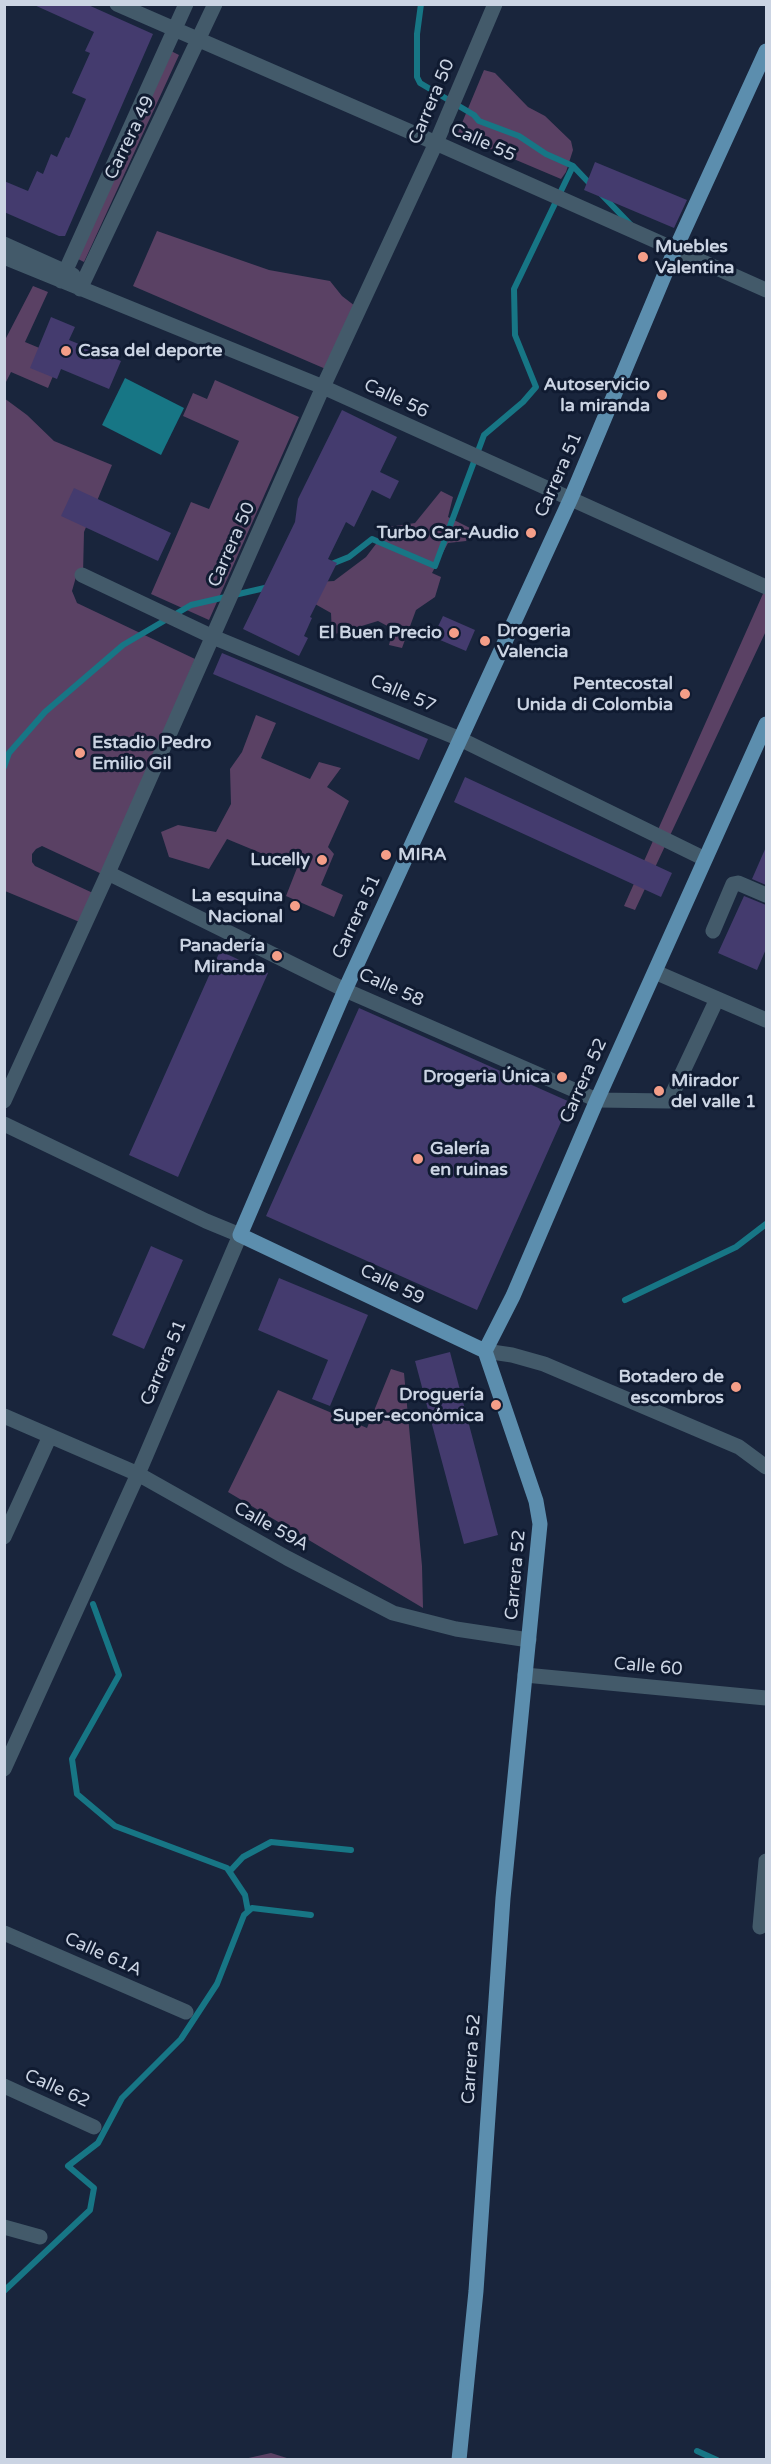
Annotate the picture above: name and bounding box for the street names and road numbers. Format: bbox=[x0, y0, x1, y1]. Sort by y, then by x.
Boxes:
street label: Carrera 50 bbox=[404, 56, 460, 148]
street label: Carrera 49 bbox=[100, 93, 160, 183]
street label: Calle 55 bbox=[447, 119, 519, 167]
street label: Calle 56 bbox=[360, 375, 432, 423]
street label: Carrera 51 bbox=[531, 429, 587, 521]
street label: Carrera 50 bbox=[204, 499, 260, 591]
street label: Calle 57 bbox=[367, 671, 439, 717]
street label: Carrera 51 bbox=[328, 871, 386, 963]
street label: Calle 58 bbox=[355, 964, 427, 1012]
street label: Carrera 52 bbox=[556, 1035, 612, 1127]
street label: Calle 59 bbox=[356, 1260, 428, 1310]
street label: Carrera 51 bbox=[136, 1317, 192, 1409]
street label: Calle 59A bbox=[230, 1498, 312, 1556]
street label: Carrera 52 bbox=[501, 1529, 531, 1621]
street label: Calle 60 bbox=[613, 1653, 683, 1681]
street label: Calle 61A bbox=[61, 1928, 145, 1982]
street label: Carrera 52 bbox=[458, 2013, 486, 2105]
street label: Calle 62 bbox=[21, 2065, 93, 2113]

